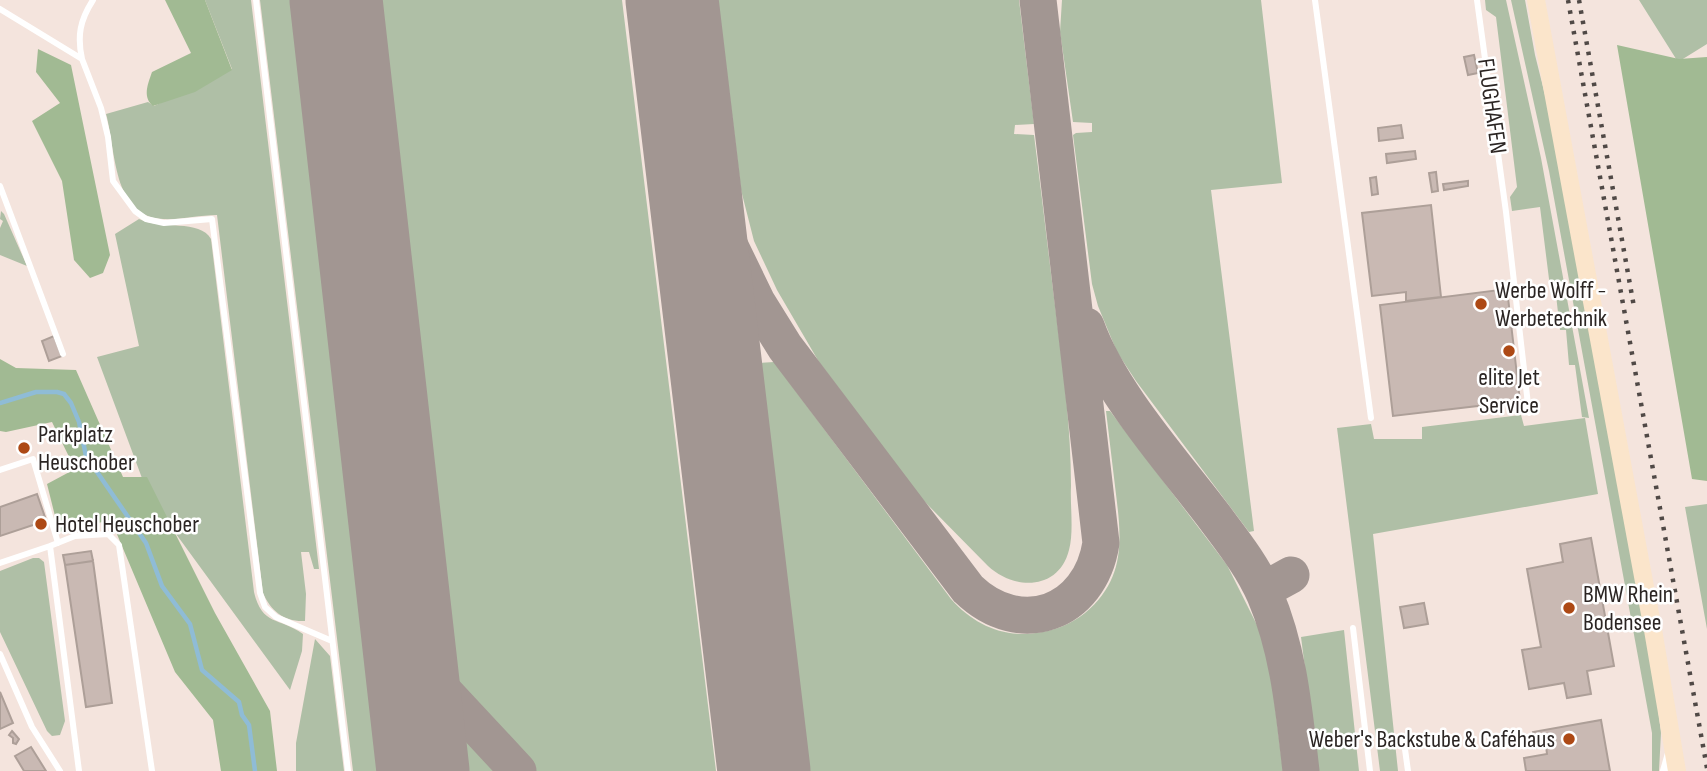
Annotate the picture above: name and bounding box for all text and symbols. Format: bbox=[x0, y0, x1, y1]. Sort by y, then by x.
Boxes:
street label: FLUGHAFEN bbox=[1471, 56, 1513, 156]
place label: Werbe Wolff - Werbetechnik bbox=[1495, 276, 1607, 333]
marker: Werbe Wolff - Werbetechnik bbox=[1473, 296, 1489, 312]
marker: elite Jet Service bbox=[1501, 343, 1517, 359]
place label: elite Jet Service bbox=[1478, 363, 1540, 420]
place label: Parkplatz Heuschober bbox=[38, 420, 135, 477]
marker: Parkplatz Heuschober bbox=[16, 440, 32, 456]
place label: Hotel Heuschober bbox=[55, 510, 199, 539]
marker: Hotel Heuschober bbox=[33, 516, 49, 532]
place label: BMW Rhein Bodensee bbox=[1583, 580, 1673, 637]
marker: BMW Rhein Bodensee bbox=[1561, 600, 1577, 616]
place label: Weber's Backstube & Caféhaus bbox=[1309, 725, 1555, 754]
marker: Weber's Backstube & Caféhaus bbox=[1561, 731, 1577, 747]

